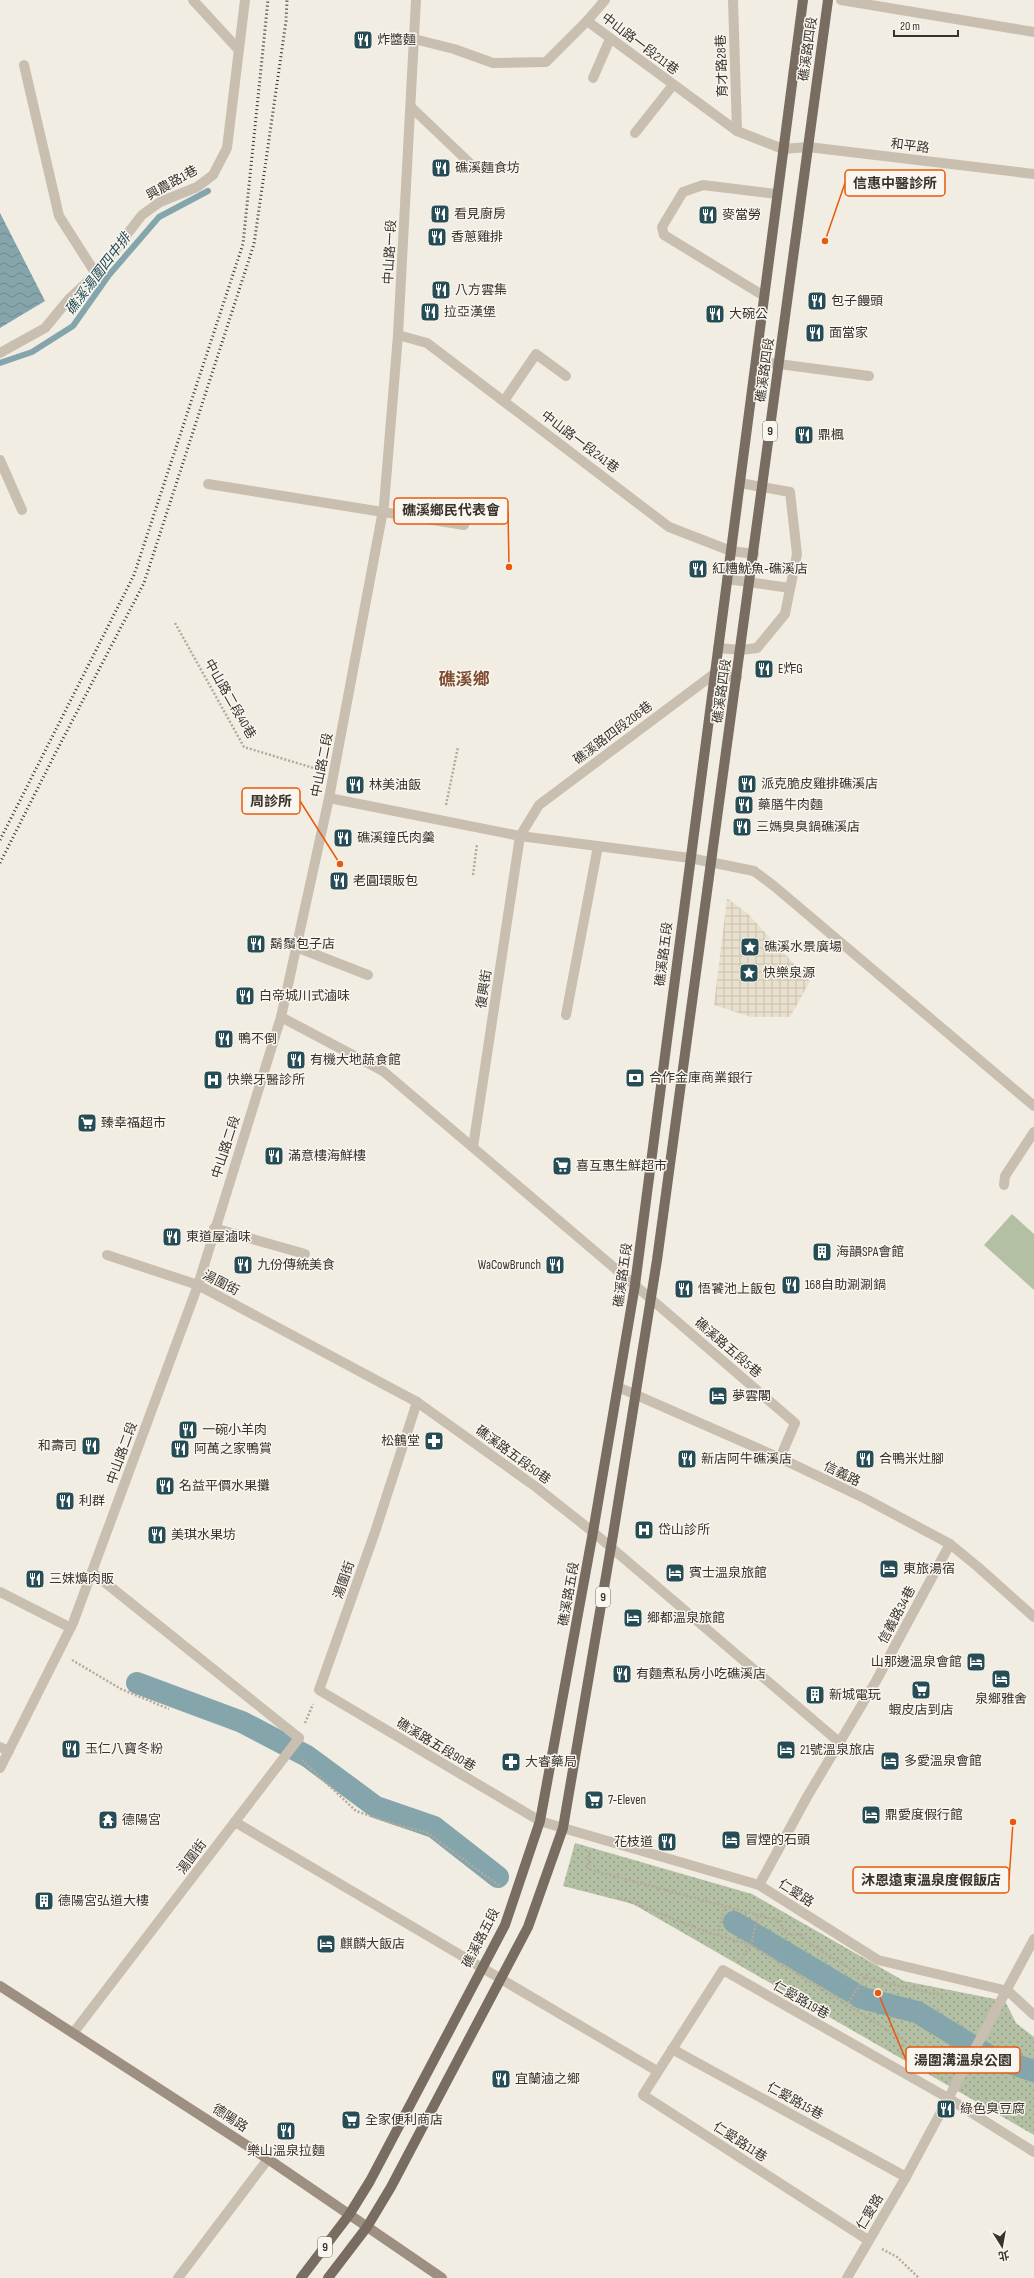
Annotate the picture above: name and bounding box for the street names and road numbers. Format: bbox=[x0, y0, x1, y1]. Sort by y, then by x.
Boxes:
street label: 中山路一段211巷 bbox=[598, 10, 682, 78]
street label: 礁溪路四段 bbox=[796, 16, 820, 82]
street label: 育才路28巷 bbox=[713, 34, 731, 98]
street label: 和平路 bbox=[890, 136, 930, 156]
street label: 興農路1巷 bbox=[143, 162, 201, 204]
street label: 中山路一段 bbox=[380, 219, 400, 285]
street label: 礁溪路四段 bbox=[753, 337, 777, 403]
street label: 中山路一段241巷 bbox=[538, 408, 622, 476]
road number: 9 bbox=[763, 421, 777, 441]
street label: 中山路二段40巷 bbox=[201, 656, 259, 742]
street label: 礁溪路四段 bbox=[710, 658, 734, 724]
street label: 礁溪路四段206巷 bbox=[570, 698, 656, 768]
street label: 中山路二段 bbox=[308, 732, 336, 798]
street label: 礁溪路五段 bbox=[652, 921, 676, 987]
street label: 復興街 bbox=[473, 968, 495, 1010]
street label: 中山路二段 bbox=[208, 1114, 244, 1180]
street label: 礁溪路五段 bbox=[611, 1242, 635, 1308]
street label: 湯圍街 bbox=[200, 1267, 242, 1299]
street label: 礁溪路五段5巷 bbox=[691, 1315, 765, 1381]
street label: 中山路二段 bbox=[103, 1420, 141, 1486]
street label: 礁溪路五段50巷 bbox=[472, 1422, 554, 1488]
street label: 信義路 bbox=[821, 1458, 863, 1490]
street label: 湯圍街 bbox=[330, 1559, 358, 1601]
street label: 礁溪路五段 bbox=[555, 1561, 583, 1627]
street label: 信義路34巷 bbox=[875, 1583, 919, 1647]
road number: 9 bbox=[596, 1587, 610, 1607]
street label: 礁溪路五段90巷 bbox=[393, 1715, 479, 1775]
street label: 湯圍街 bbox=[174, 1837, 210, 1877]
street label: 仁愛路 bbox=[775, 1876, 817, 1910]
street label: 礁溪路五段 bbox=[459, 1905, 503, 1971]
street label: 仁愛路19巷 bbox=[770, 1977, 832, 2023]
street label: 仁愛路15巷 bbox=[764, 2079, 826, 2123]
street label: 德陽路 bbox=[209, 2101, 251, 2135]
street label: 仁愛路11巷 bbox=[710, 2119, 770, 2165]
street label: 仁愛路 bbox=[853, 2191, 887, 2233]
road number: 9 bbox=[318, 2237, 332, 2257]

